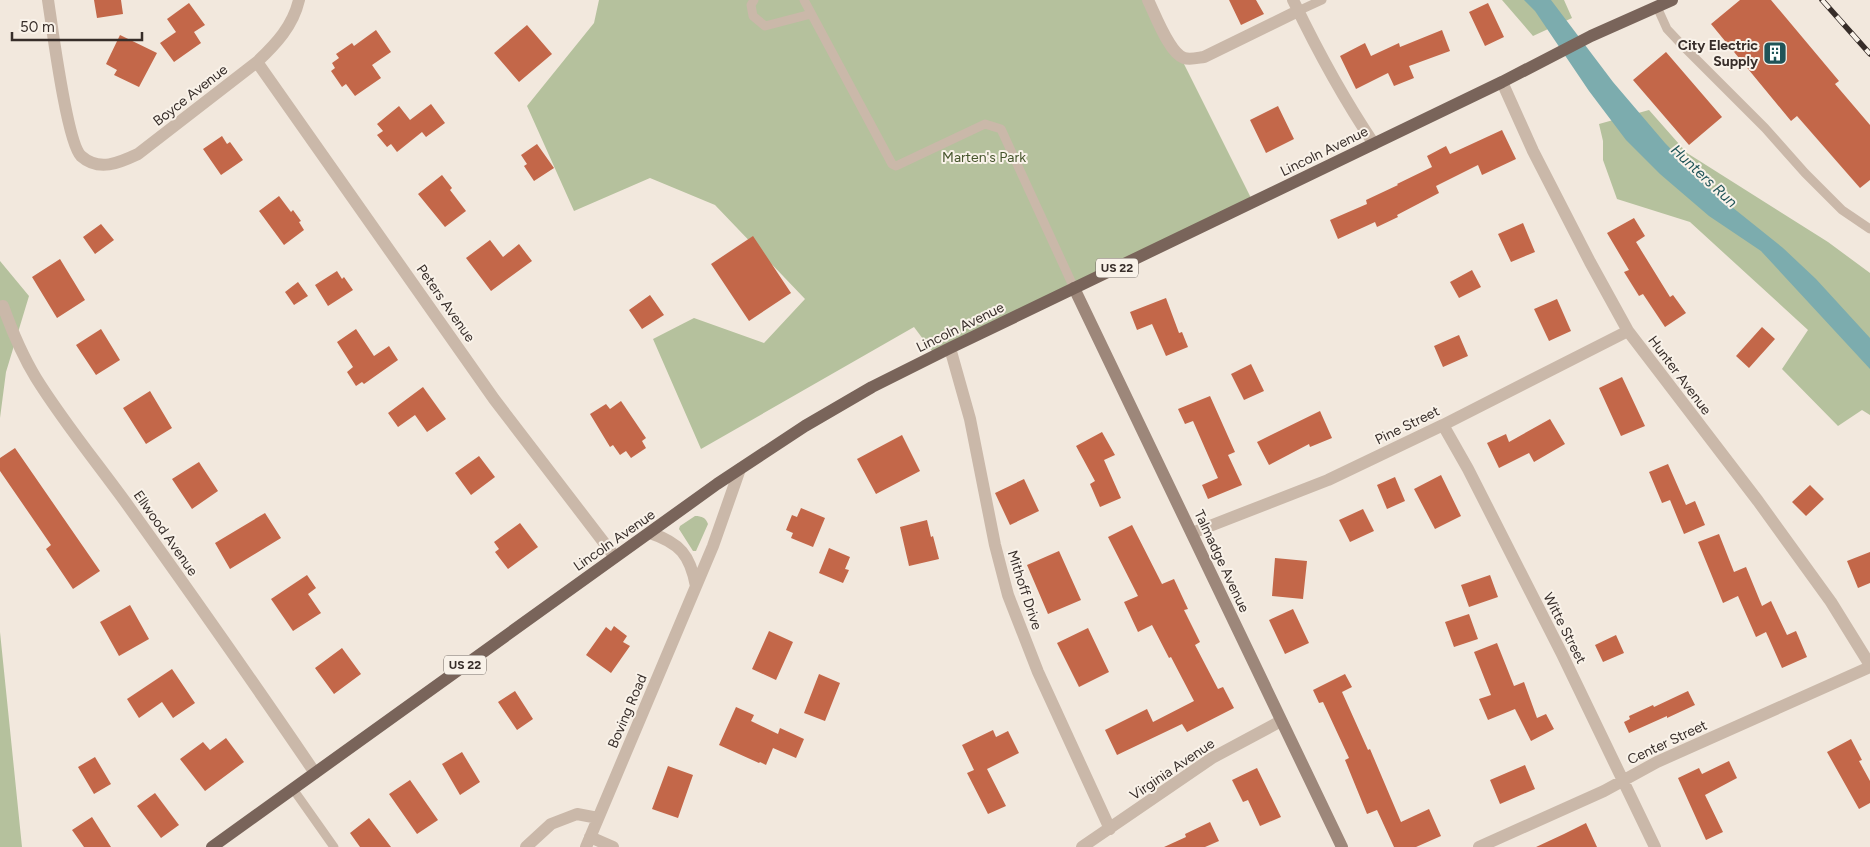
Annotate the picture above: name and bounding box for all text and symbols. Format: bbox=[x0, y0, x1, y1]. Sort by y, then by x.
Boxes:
scale bar bbox=[12, 10, 142, 42]
text: 50 m bbox=[20, 18, 55, 36]
place label: City Electric Supply bbox=[1678, 37, 1759, 70]
building icon: City Electric Supply bbox=[1762, 40, 1788, 66]
street label: Boyce Avenue bbox=[150, 61, 231, 130]
street label: Lincoln Avenue bbox=[1277, 123, 1371, 180]
water label: Hunters Run bbox=[1667, 141, 1741, 211]
park label: Marten's Park bbox=[942, 149, 1026, 166]
road number: US 22 bbox=[1096, 258, 1138, 278]
street label: Peters Avenue bbox=[413, 261, 479, 346]
street label: Lincoln Avenue bbox=[913, 299, 1007, 356]
street label: Hunter Avenue bbox=[1644, 332, 1715, 418]
street label: Pine Street bbox=[1372, 403, 1442, 448]
street label: Ellwood Avenue bbox=[130, 487, 202, 580]
street label: Lincoln Avenue bbox=[570, 506, 659, 575]
street label: Talmadge Avenue bbox=[1190, 507, 1253, 615]
street label: Mithoff Drive bbox=[1004, 548, 1045, 632]
street label: Witte Street bbox=[1539, 590, 1590, 667]
road number: US 22 bbox=[444, 656, 486, 674]
street label: Boving Road bbox=[604, 672, 651, 751]
street label: Center Street bbox=[1625, 717, 1710, 768]
street label: Virginia Avenue bbox=[1127, 735, 1218, 804]

